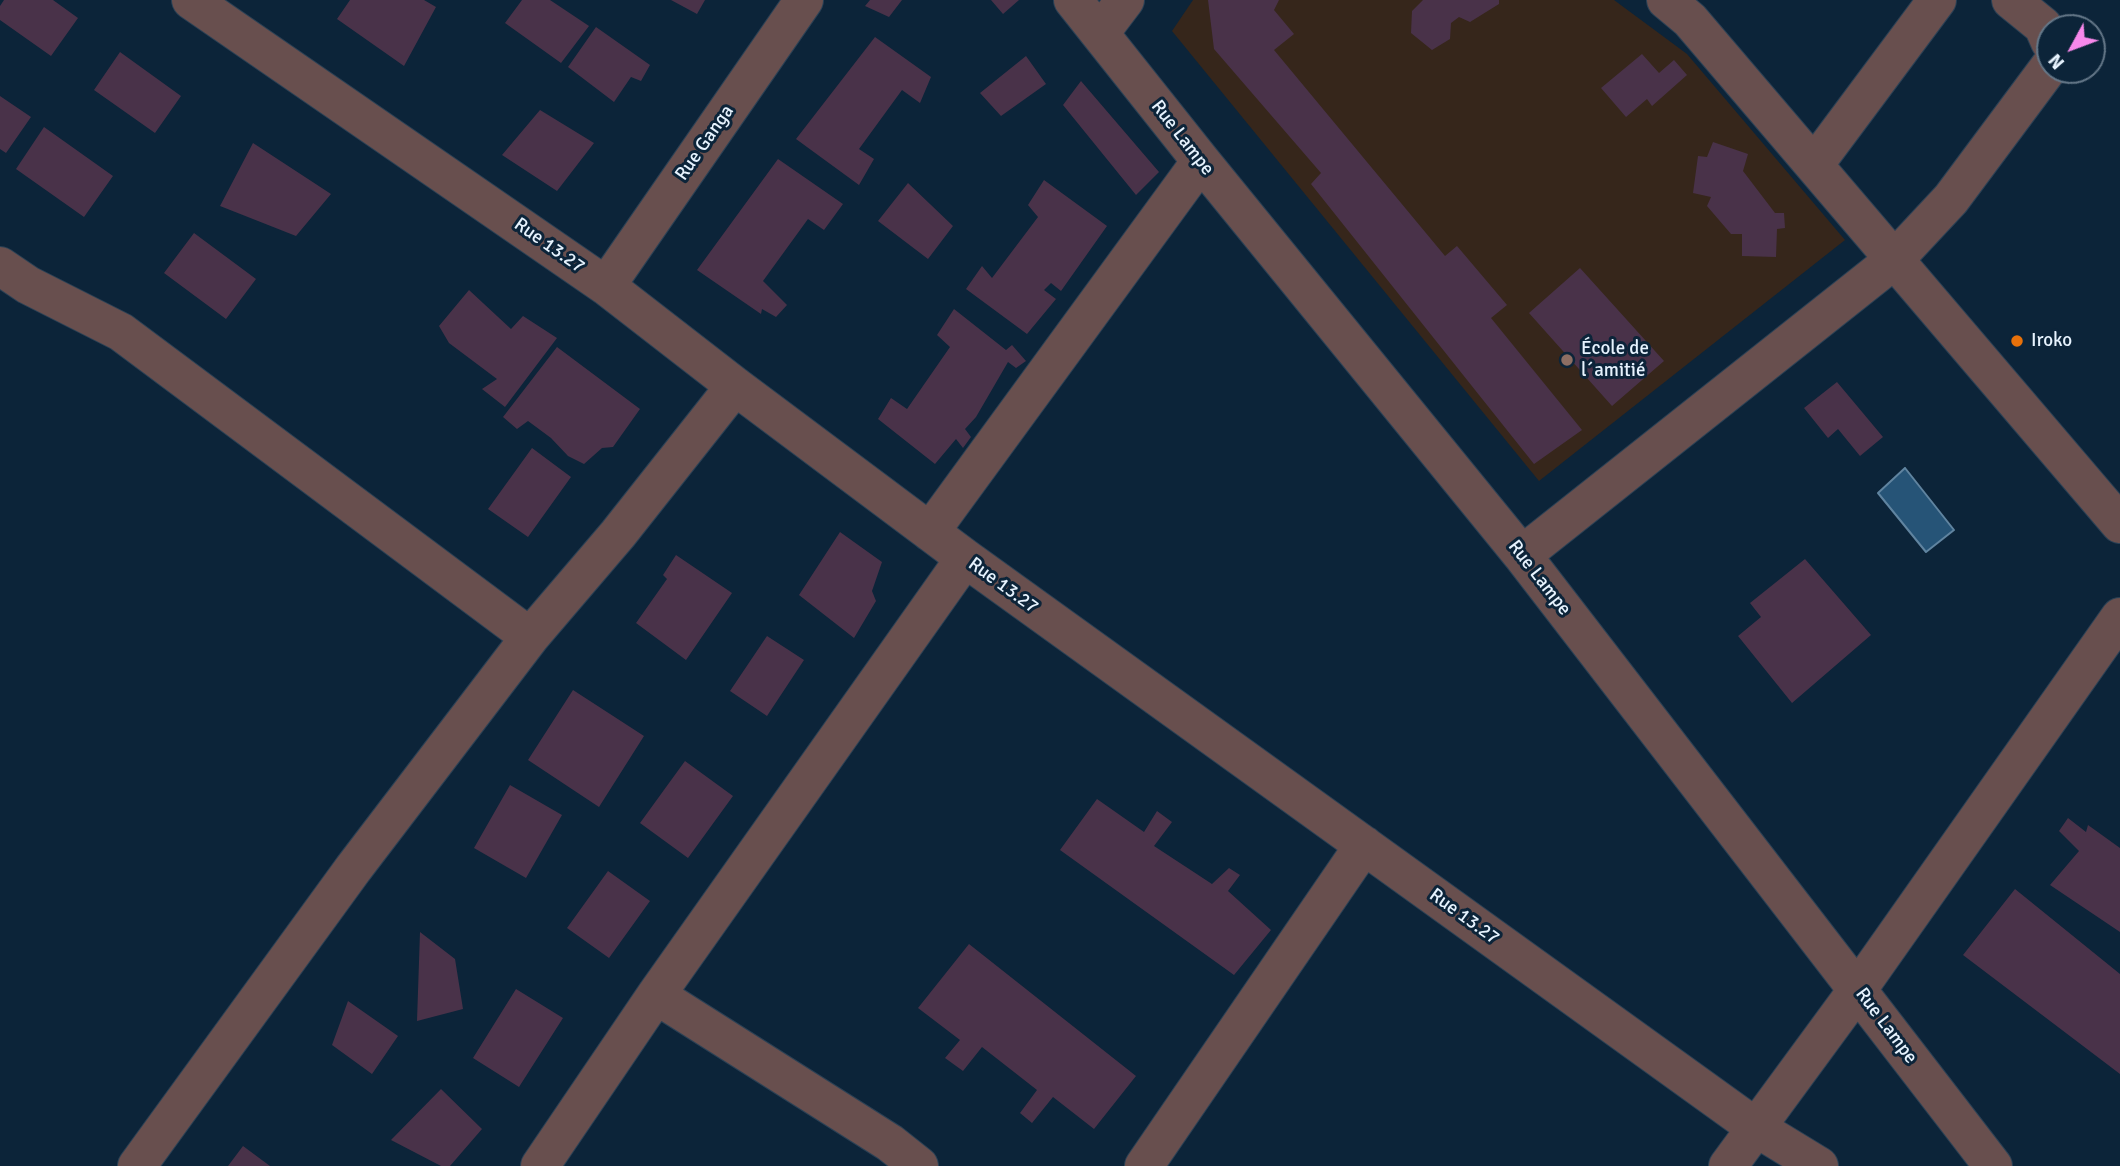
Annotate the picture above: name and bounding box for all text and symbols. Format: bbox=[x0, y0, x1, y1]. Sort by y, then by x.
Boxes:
north arrow bbox=[2036, 14, 2106, 84]
text: N bbox=[2043, 49, 2070, 74]
street label: Rue Lampe bbox=[1146, 96, 1218, 180]
street label: Rue Ganga bbox=[671, 101, 739, 185]
street label: Rue 13.27 bbox=[509, 213, 589, 279]
place label: Iroko bbox=[2031, 330, 2072, 352]
marker: Iroko bbox=[2009, 333, 2025, 349]
place label: École de l´amitié bbox=[1581, 338, 1649, 382]
marker: École de l´amitié bbox=[1559, 352, 1575, 368]
street label: Rue Lampe bbox=[1503, 536, 1575, 620]
street label: Rue 13.27 bbox=[964, 553, 1042, 619]
street label: Rue 13.27 bbox=[1425, 884, 1503, 950]
street label: Rue Lampe bbox=[1850, 984, 1922, 1068]

